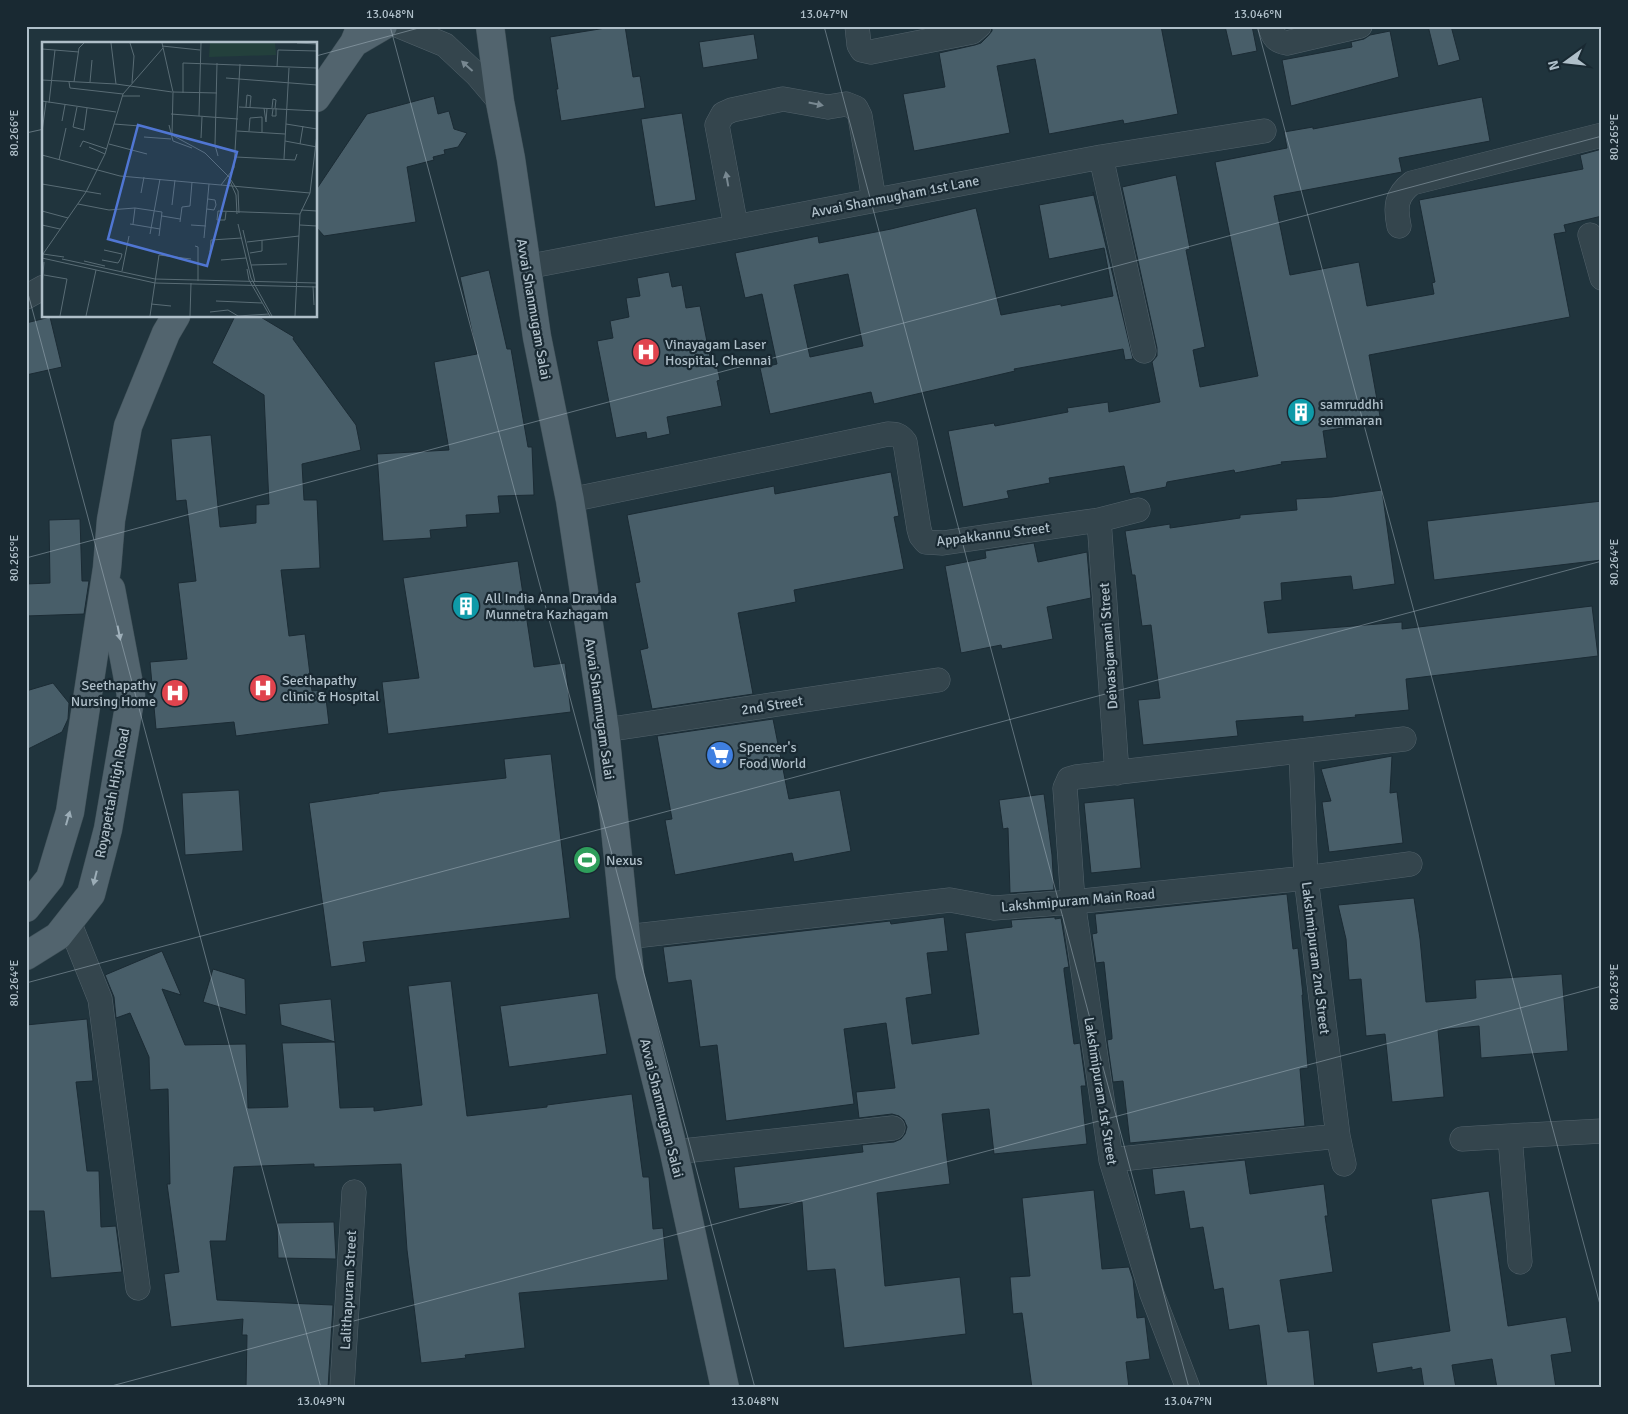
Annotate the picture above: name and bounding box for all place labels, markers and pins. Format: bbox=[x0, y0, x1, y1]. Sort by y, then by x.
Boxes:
place label: Vinayagam Laser Hospital, Chennai bbox=[665, 336, 771, 369]
hospital icon: Vinayagam Laser Hospital, Chennai bbox=[631, 337, 661, 367]
place label: samruddhi semmaran bbox=[1320, 396, 1383, 429]
building icon: samruddhi semmaran bbox=[1286, 397, 1316, 427]
place label: All India Anna Dravida Munnetra Kazhagam bbox=[485, 590, 617, 623]
building icon: All India Anna Dravida Munnetra Kazhagam bbox=[451, 591, 481, 621]
place label: Seethapathy clinic & Hospital bbox=[282, 672, 379, 705]
hospital icon: Seethapathy clinic & Hospital bbox=[248, 673, 278, 703]
place label: Seethapathy Nursing Home bbox=[71, 677, 156, 710]
hospital icon: Seethapathy Nursing Home bbox=[160, 678, 190, 708]
place label: Spencer's Food World bbox=[739, 739, 806, 772]
supermarket icon: Spencer's Food World bbox=[705, 740, 735, 770]
sports icon: Nexus bbox=[572, 845, 602, 875]
place label: Nexus bbox=[606, 852, 643, 869]

